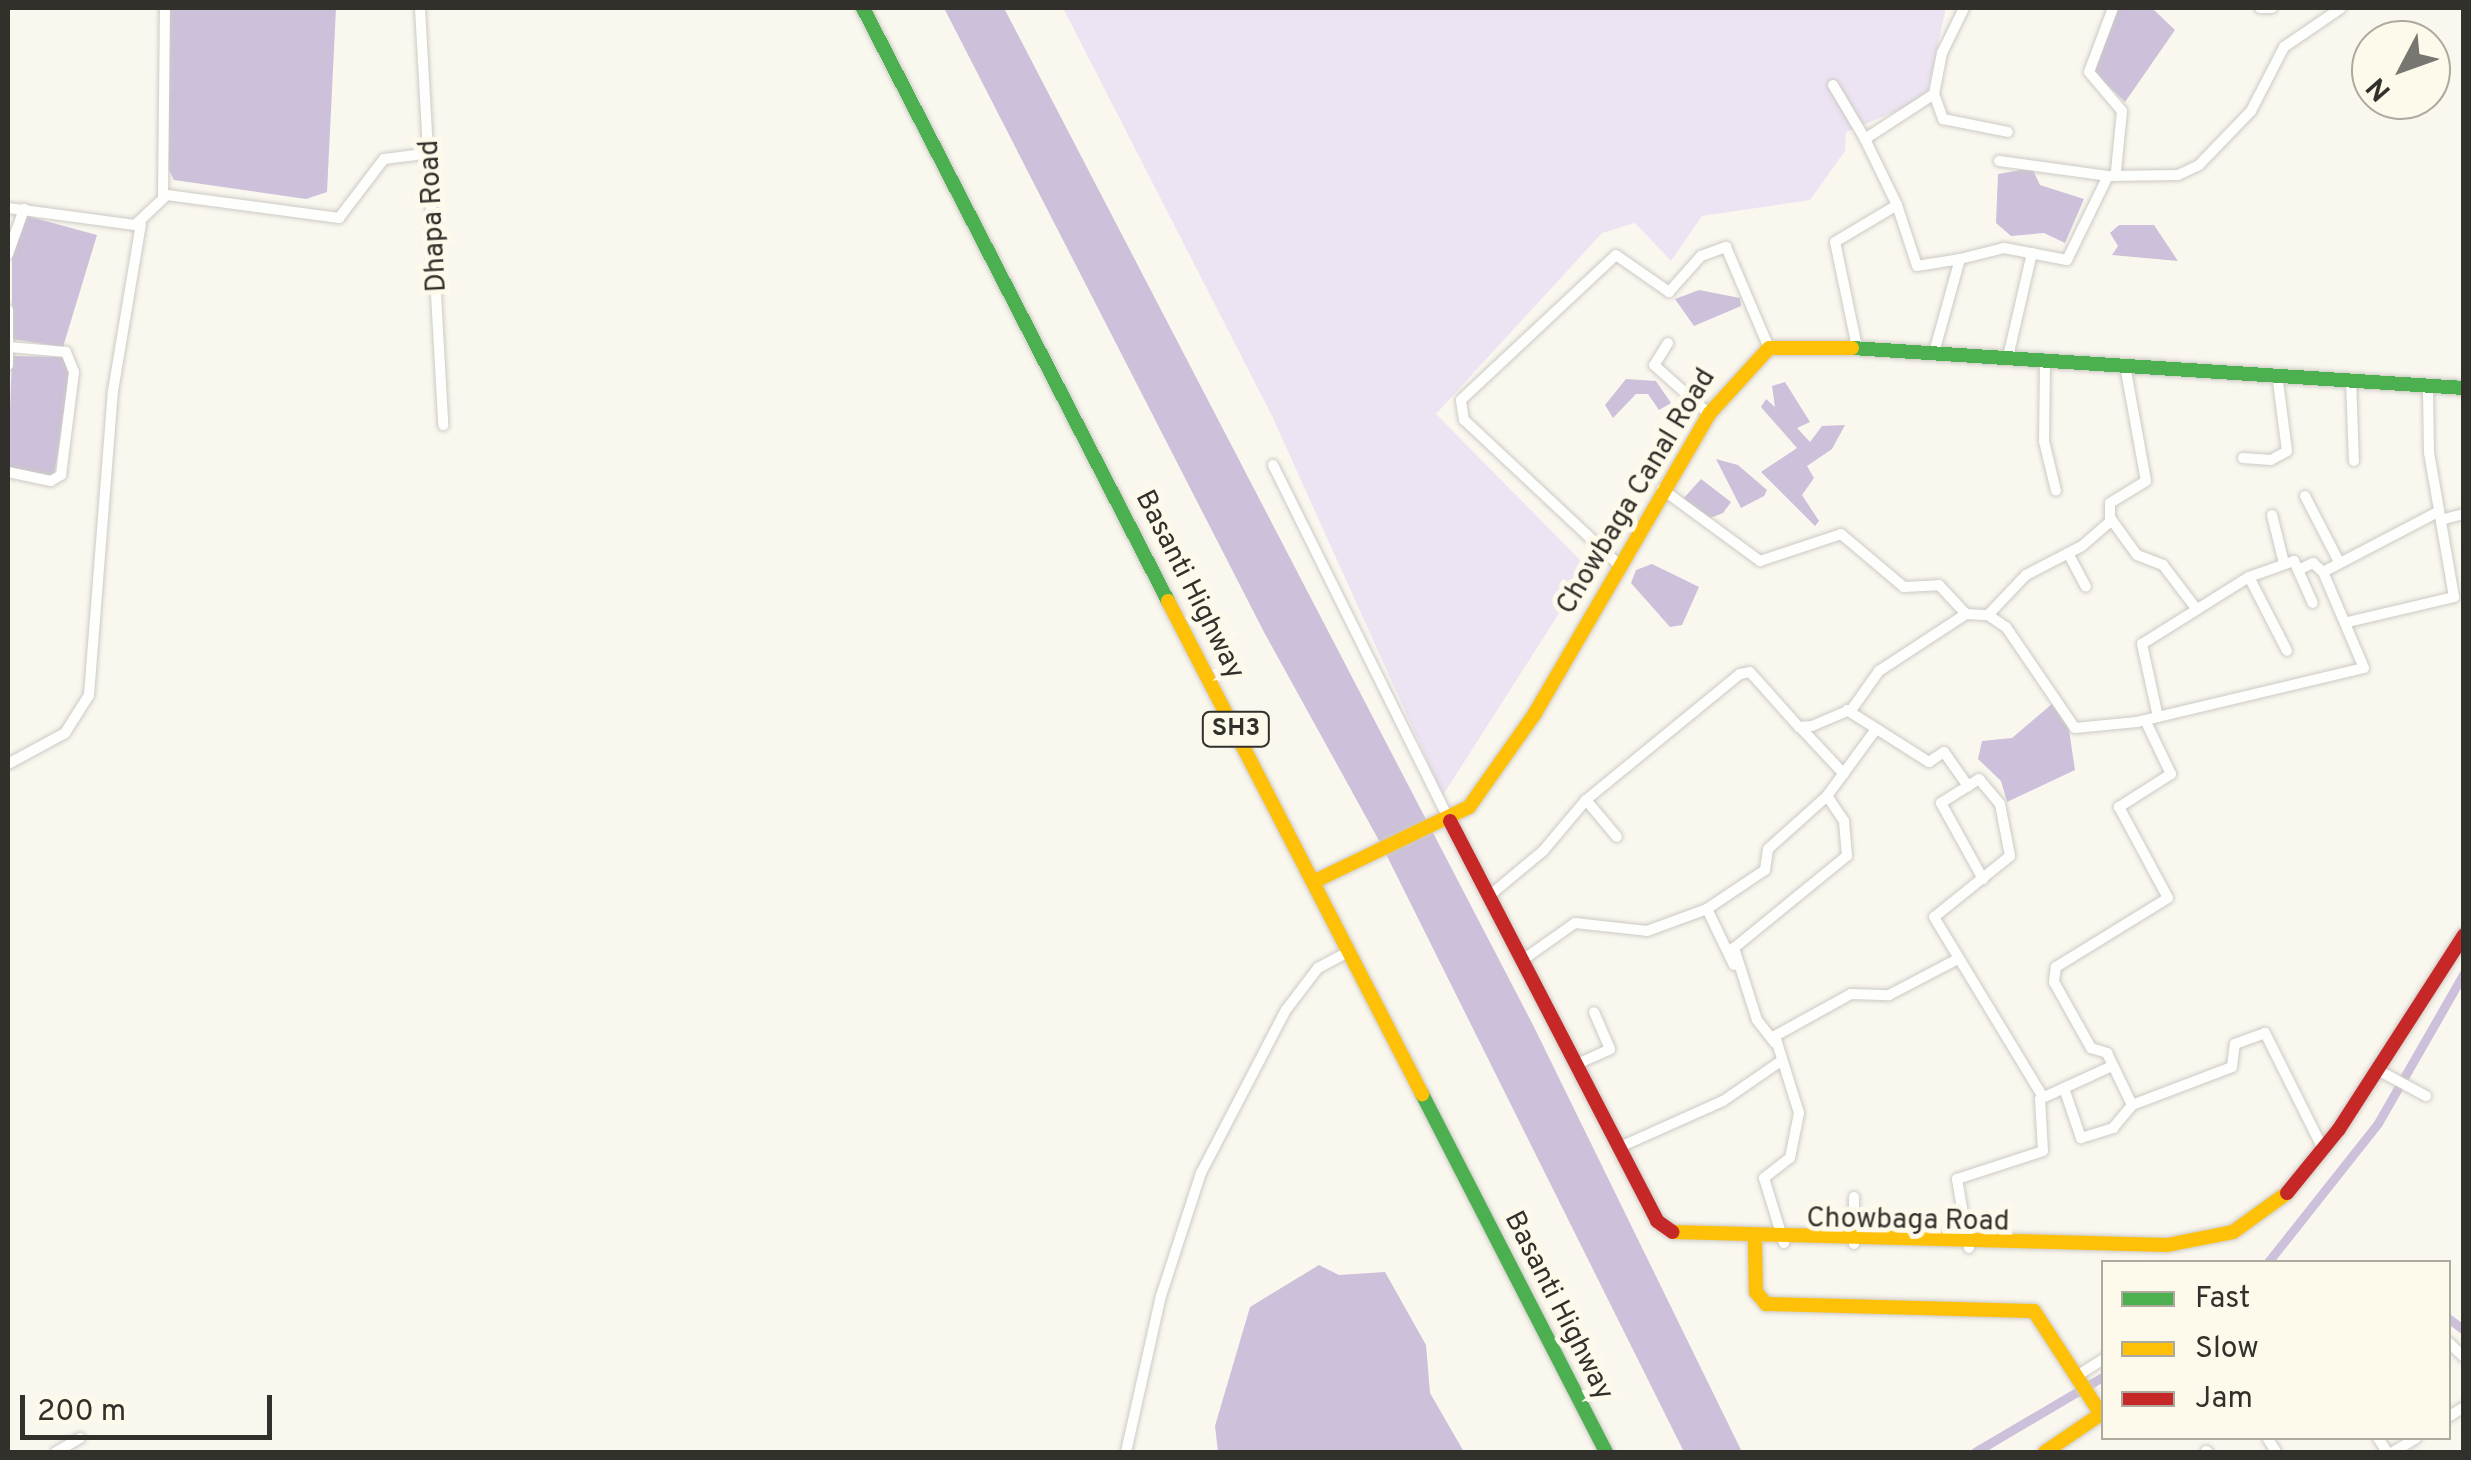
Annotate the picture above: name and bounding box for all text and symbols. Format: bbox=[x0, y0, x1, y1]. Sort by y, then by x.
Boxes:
north arrow bbox=[2351, 20, 2451, 120]
text: N bbox=[2360, 69, 2400, 108]
street label: Dhapa Road bbox=[413, 139, 455, 293]
street label: Chowbaga Canal Road bbox=[1550, 363, 1724, 621]
street label: Basanti Highway bbox=[1127, 485, 1251, 685]
road number: SH3 bbox=[1201, 709, 1271, 749]
street label: Chowbaga Road bbox=[1806, 1202, 2010, 1240]
street label: Basanti Highway bbox=[1496, 1206, 1620, 1406]
legend bbox=[2101, 1260, 2451, 1440]
text: Fast bbox=[2195, 1281, 2250, 1318]
text: Slow bbox=[2195, 1331, 2259, 1368]
scale bar bbox=[25, 1375, 278, 1437]
text: Jam bbox=[2195, 1381, 2253, 1418]
text: 200 m bbox=[37, 1394, 126, 1431]

